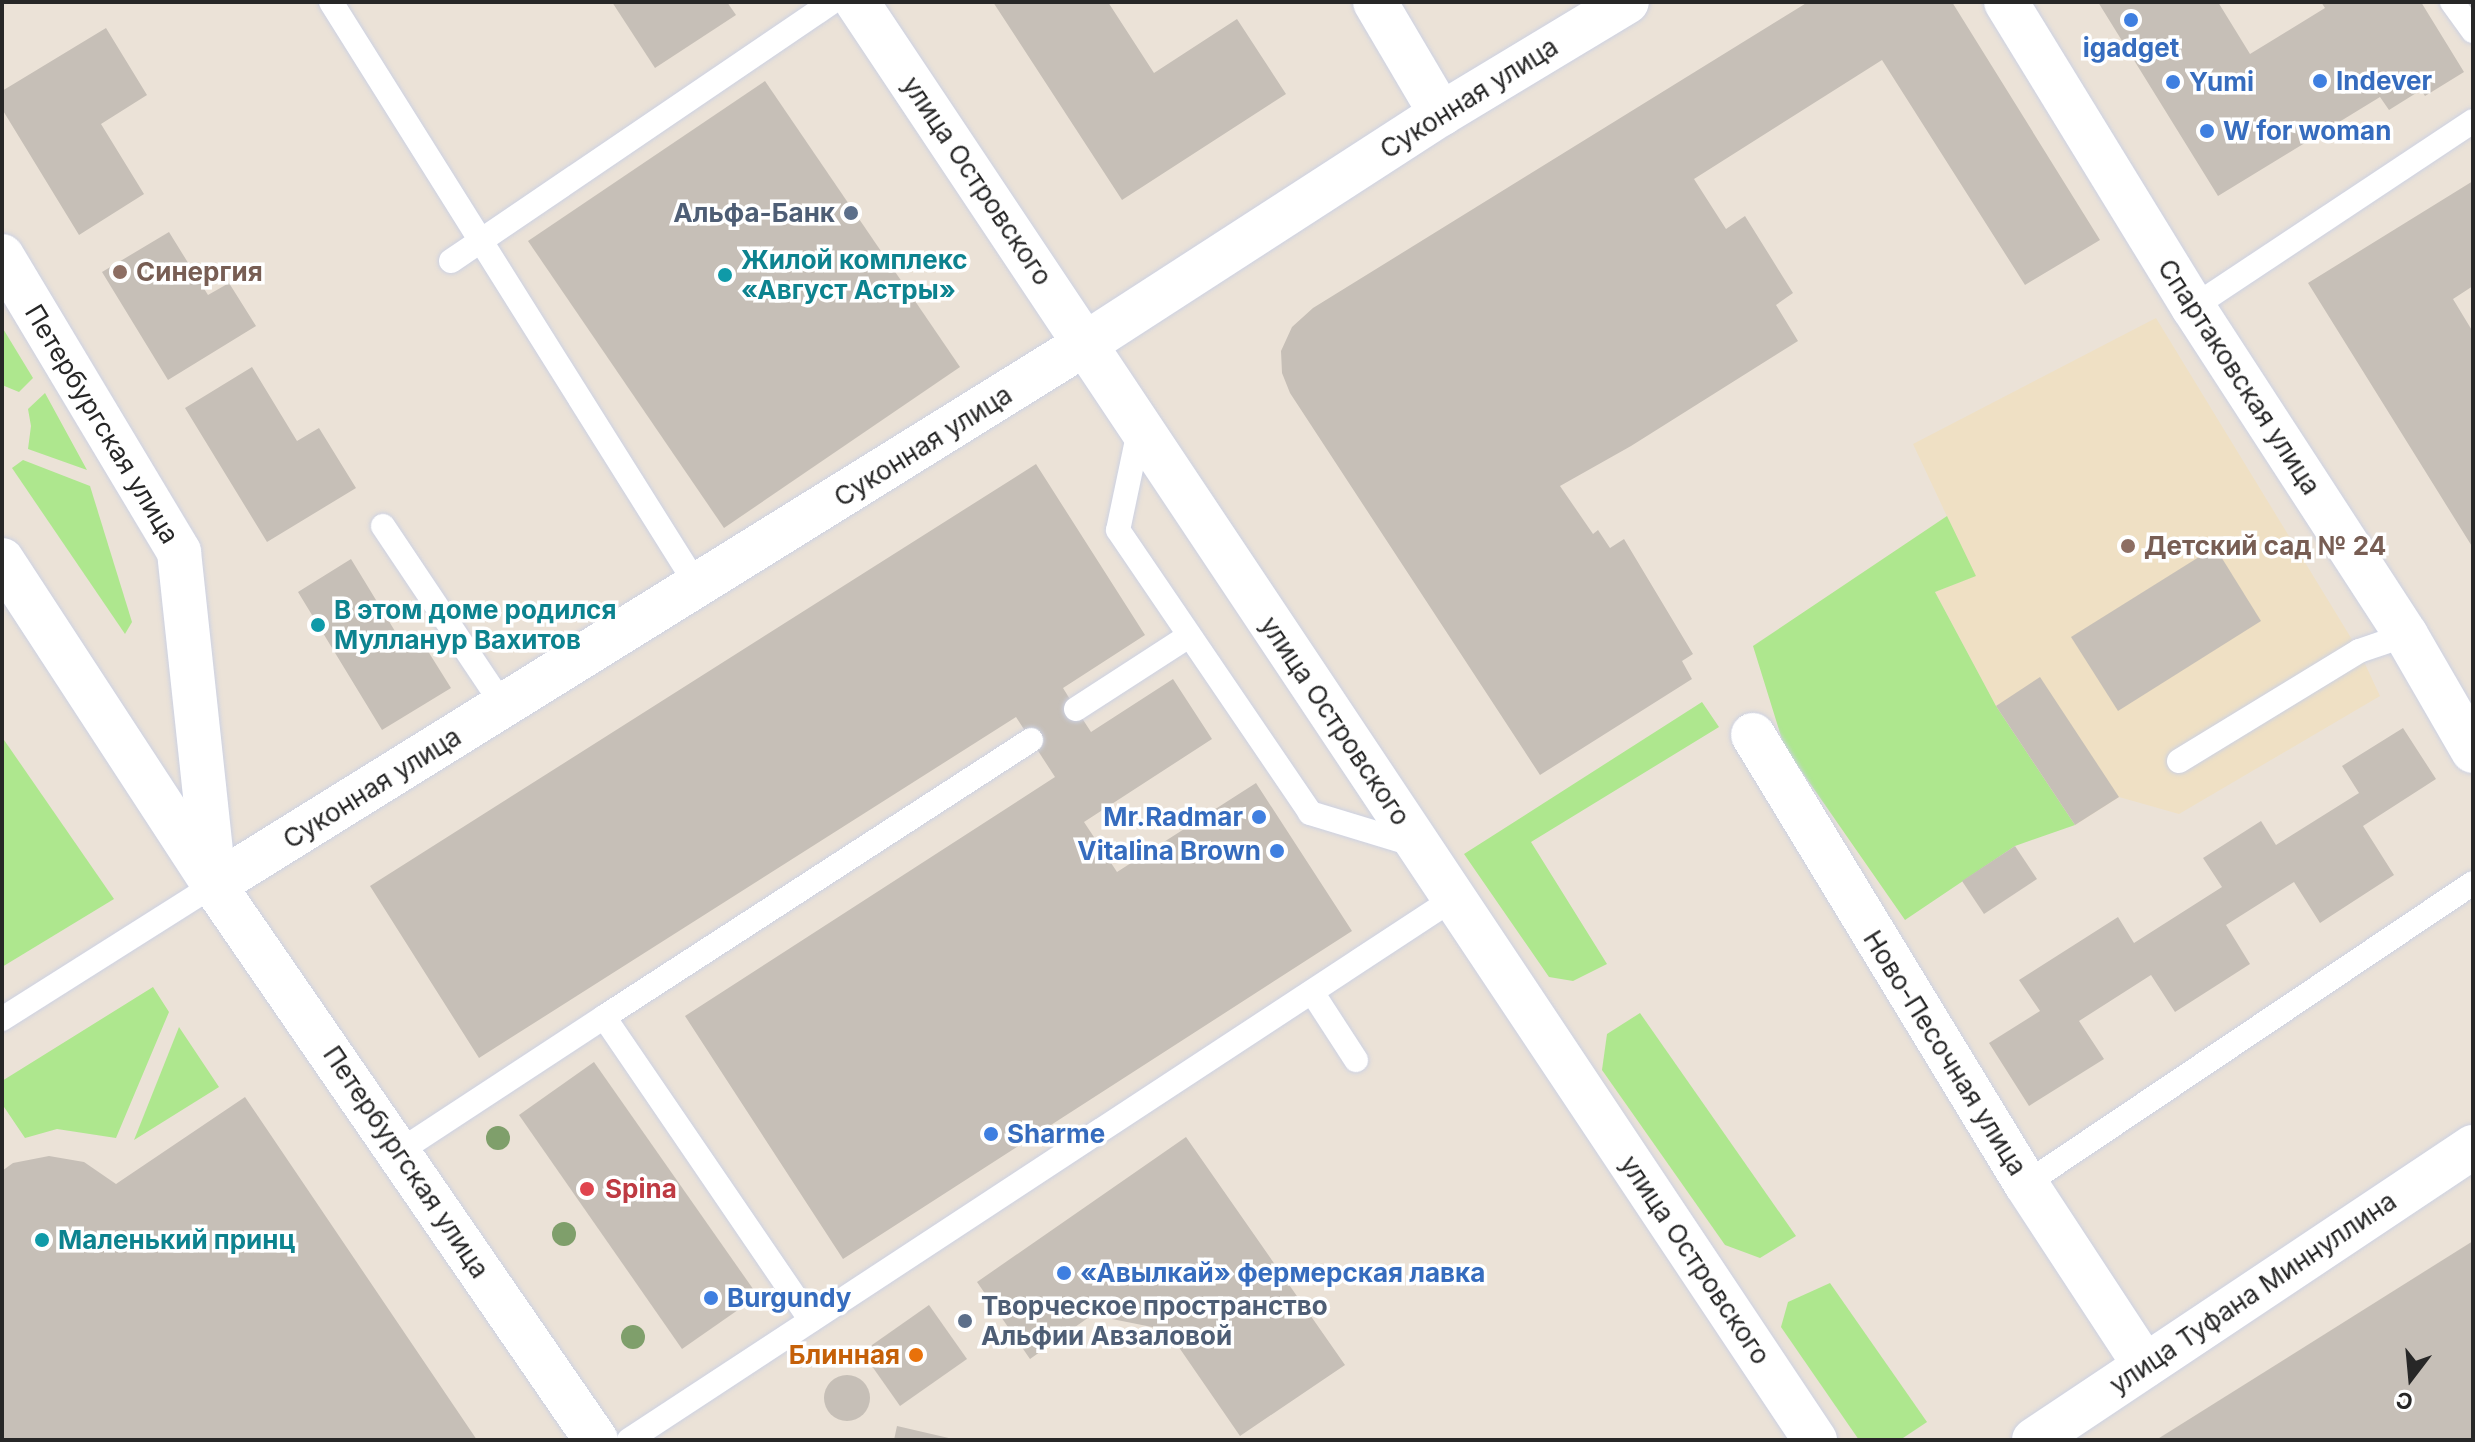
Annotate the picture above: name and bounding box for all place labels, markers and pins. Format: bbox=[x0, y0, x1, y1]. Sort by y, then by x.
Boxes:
marker: igadget bbox=[2122, 11, 2140, 29]
place label: igadget bbox=[2083, 32, 2179, 64]
place label: Indever bbox=[2336, 65, 2432, 97]
place label: Yumi bbox=[2189, 66, 2254, 98]
marker: Indever bbox=[2311, 72, 2329, 90]
marker: Yumi bbox=[2164, 73, 2182, 91]
place label: W for woman bbox=[2223, 115, 2391, 147]
marker: W for woman bbox=[2198, 122, 2216, 140]
place label: Альфа-Банк bbox=[673, 197, 835, 229]
marker: Альфа-Банк bbox=[842, 204, 860, 222]
place label: Жилой комплекс «Август Астры» bbox=[741, 244, 968, 306]
place label: Синергия bbox=[136, 256, 263, 288]
marker: Синергия bbox=[111, 263, 129, 281]
marker: Жилой комплекс «Август Астры» bbox=[716, 266, 734, 284]
place label: Детский сад № 24 bbox=[2144, 530, 2386, 562]
marker: Детский сад № 24 bbox=[2119, 537, 2137, 555]
place label: В этом доме родился Мулланур Вахитов bbox=[334, 594, 616, 656]
marker: В этом доме родился Мулланур Вахитов bbox=[309, 616, 327, 634]
place label: Mr.Radmar bbox=[1103, 801, 1243, 833]
marker: Mr.Radmar bbox=[1250, 808, 1268, 826]
place label: Vitalina Brown bbox=[1077, 835, 1261, 867]
marker: Vitalina Brown bbox=[1268, 842, 1286, 860]
place label: Sharme bbox=[1007, 1118, 1105, 1150]
marker: Sharme bbox=[982, 1125, 1000, 1143]
place label: Spina bbox=[605, 1173, 677, 1205]
marker: Spina bbox=[576, 1178, 598, 1200]
place label: Маленький принц bbox=[58, 1224, 295, 1256]
marker: Маленький принц bbox=[33, 1231, 51, 1249]
place label: «Авылкай» фермерская лавка bbox=[1080, 1257, 1485, 1289]
marker: «Авылкай» фермерская лавка bbox=[1055, 1264, 1073, 1282]
place label: Burgundy bbox=[727, 1282, 851, 1314]
marker: Burgundy bbox=[702, 1289, 720, 1307]
place label: Творческое пространство Альфии Авзаловой bbox=[981, 1290, 1328, 1352]
marker: Творческое пространство Альфии Авзаловой bbox=[956, 1312, 974, 1330]
place label: Блинная bbox=[789, 1339, 900, 1371]
marker: Блинная bbox=[907, 1346, 925, 1364]

